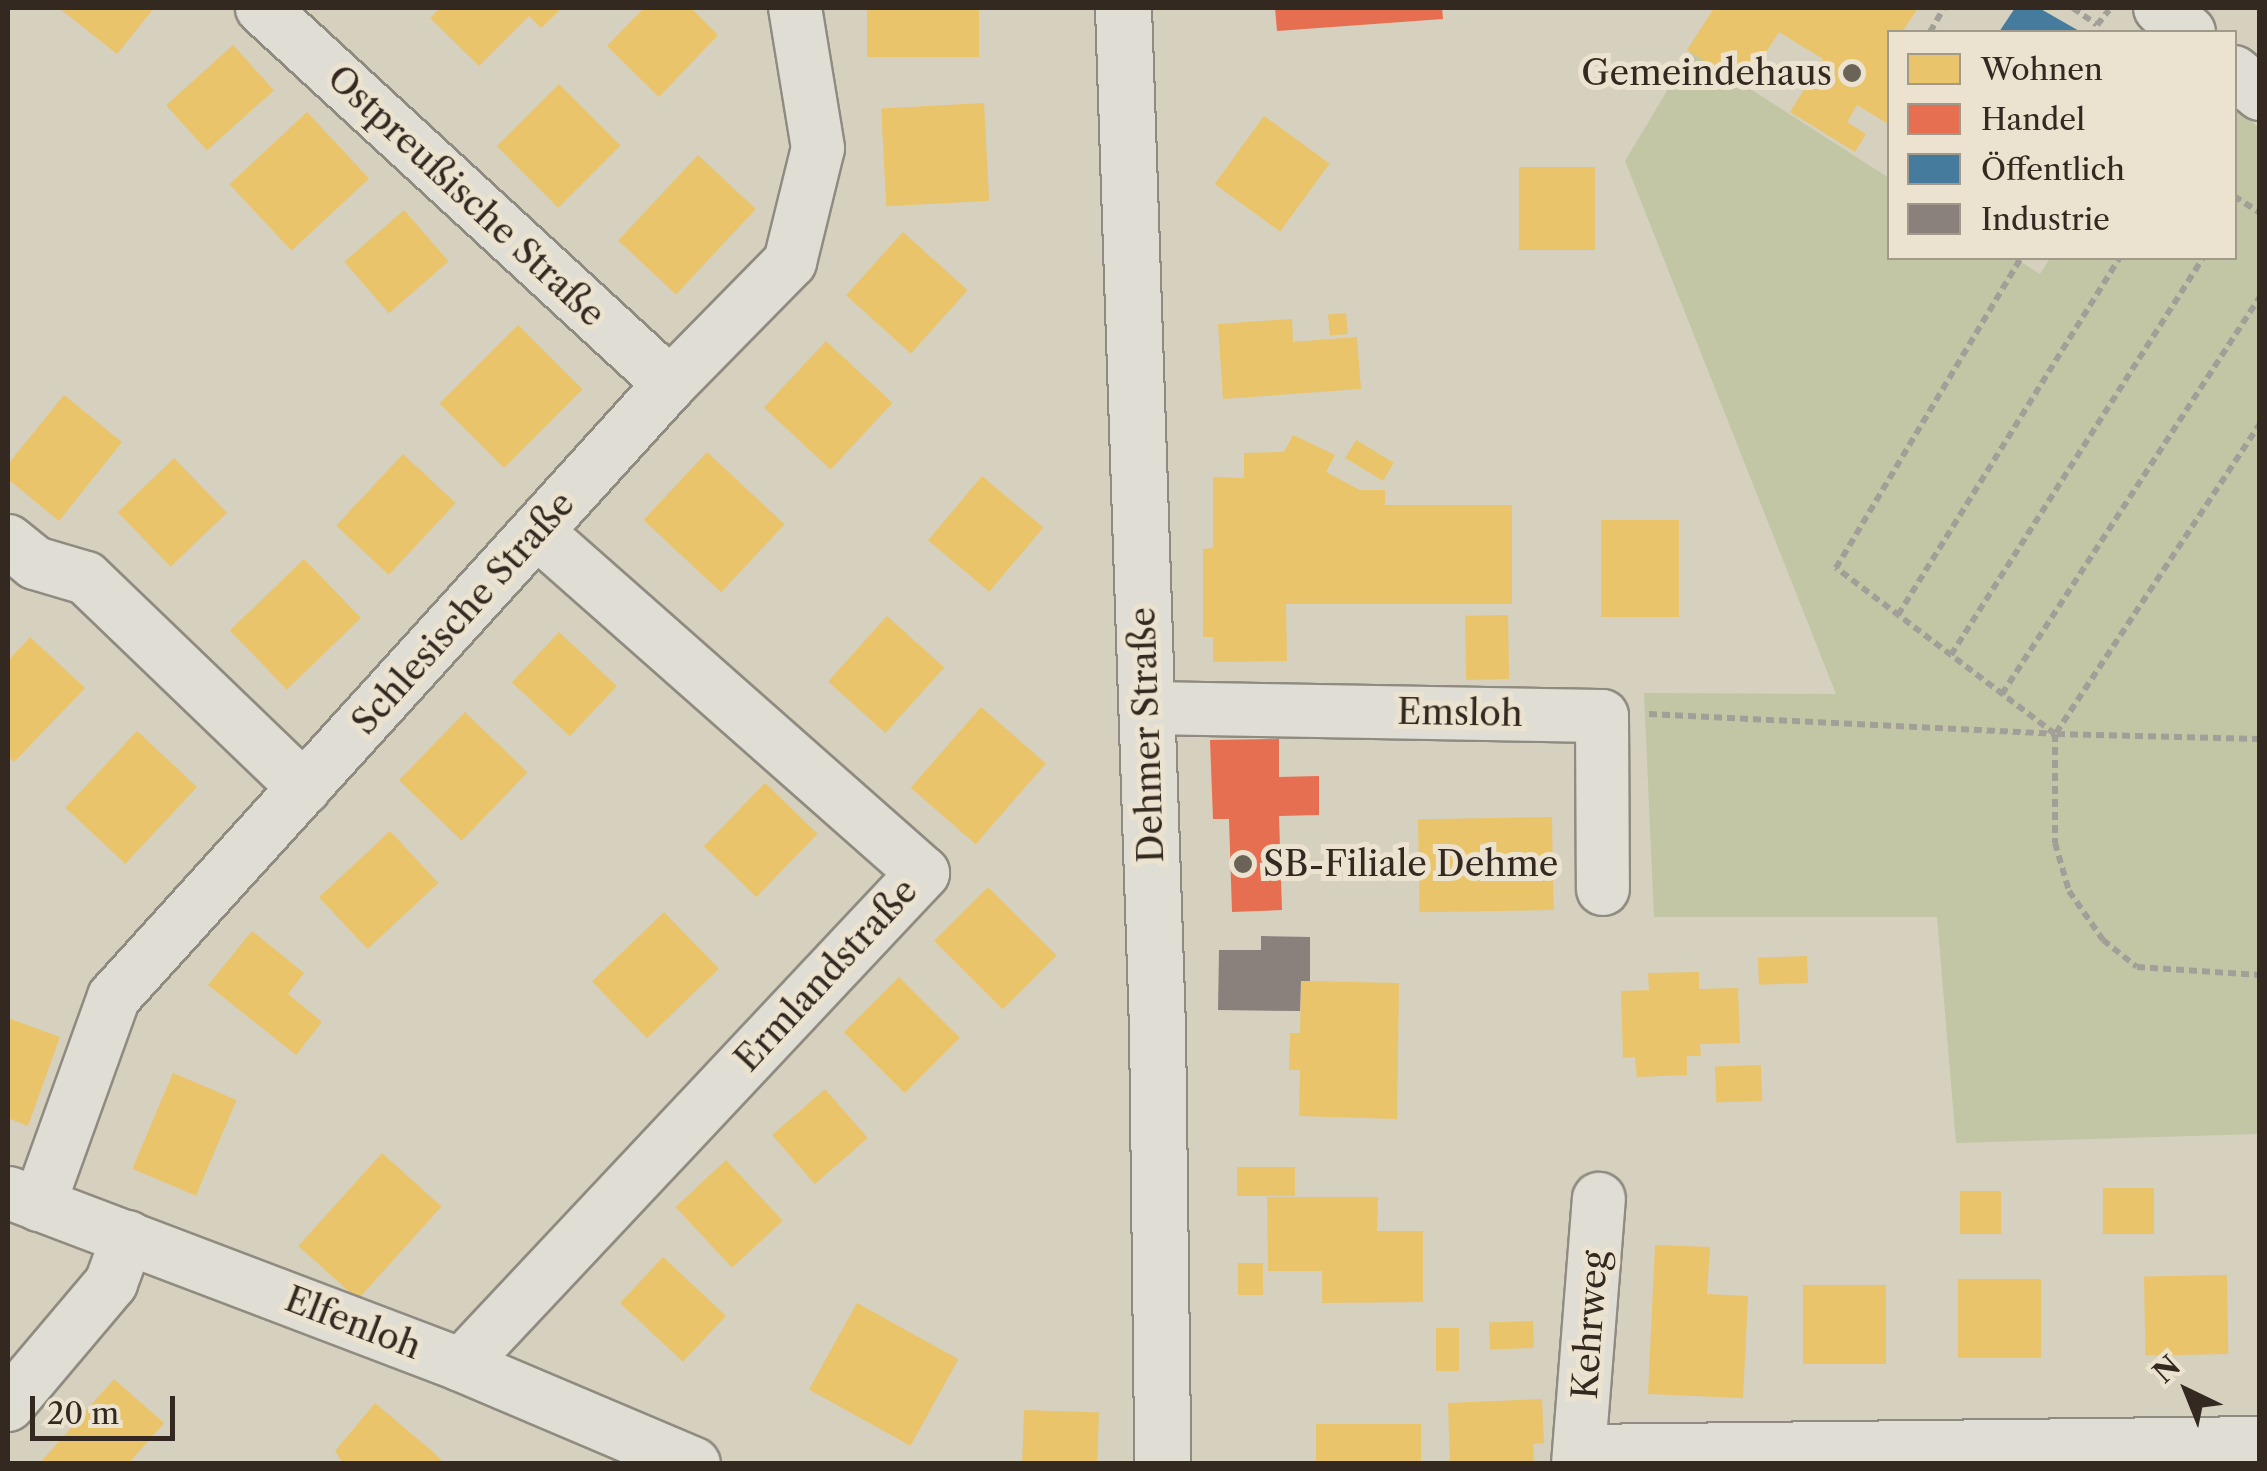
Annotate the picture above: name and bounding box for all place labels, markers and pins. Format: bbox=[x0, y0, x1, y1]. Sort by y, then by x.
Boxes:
place label: Gemeindehaus bbox=[1581, 52, 1832, 94]
marker: Gemeindehaus bbox=[1841, 62, 1863, 84]
place label: SB-Filiale Dehme bbox=[1263, 843, 1558, 885]
marker: SB-Filiale Dehme bbox=[1232, 853, 1254, 875]

